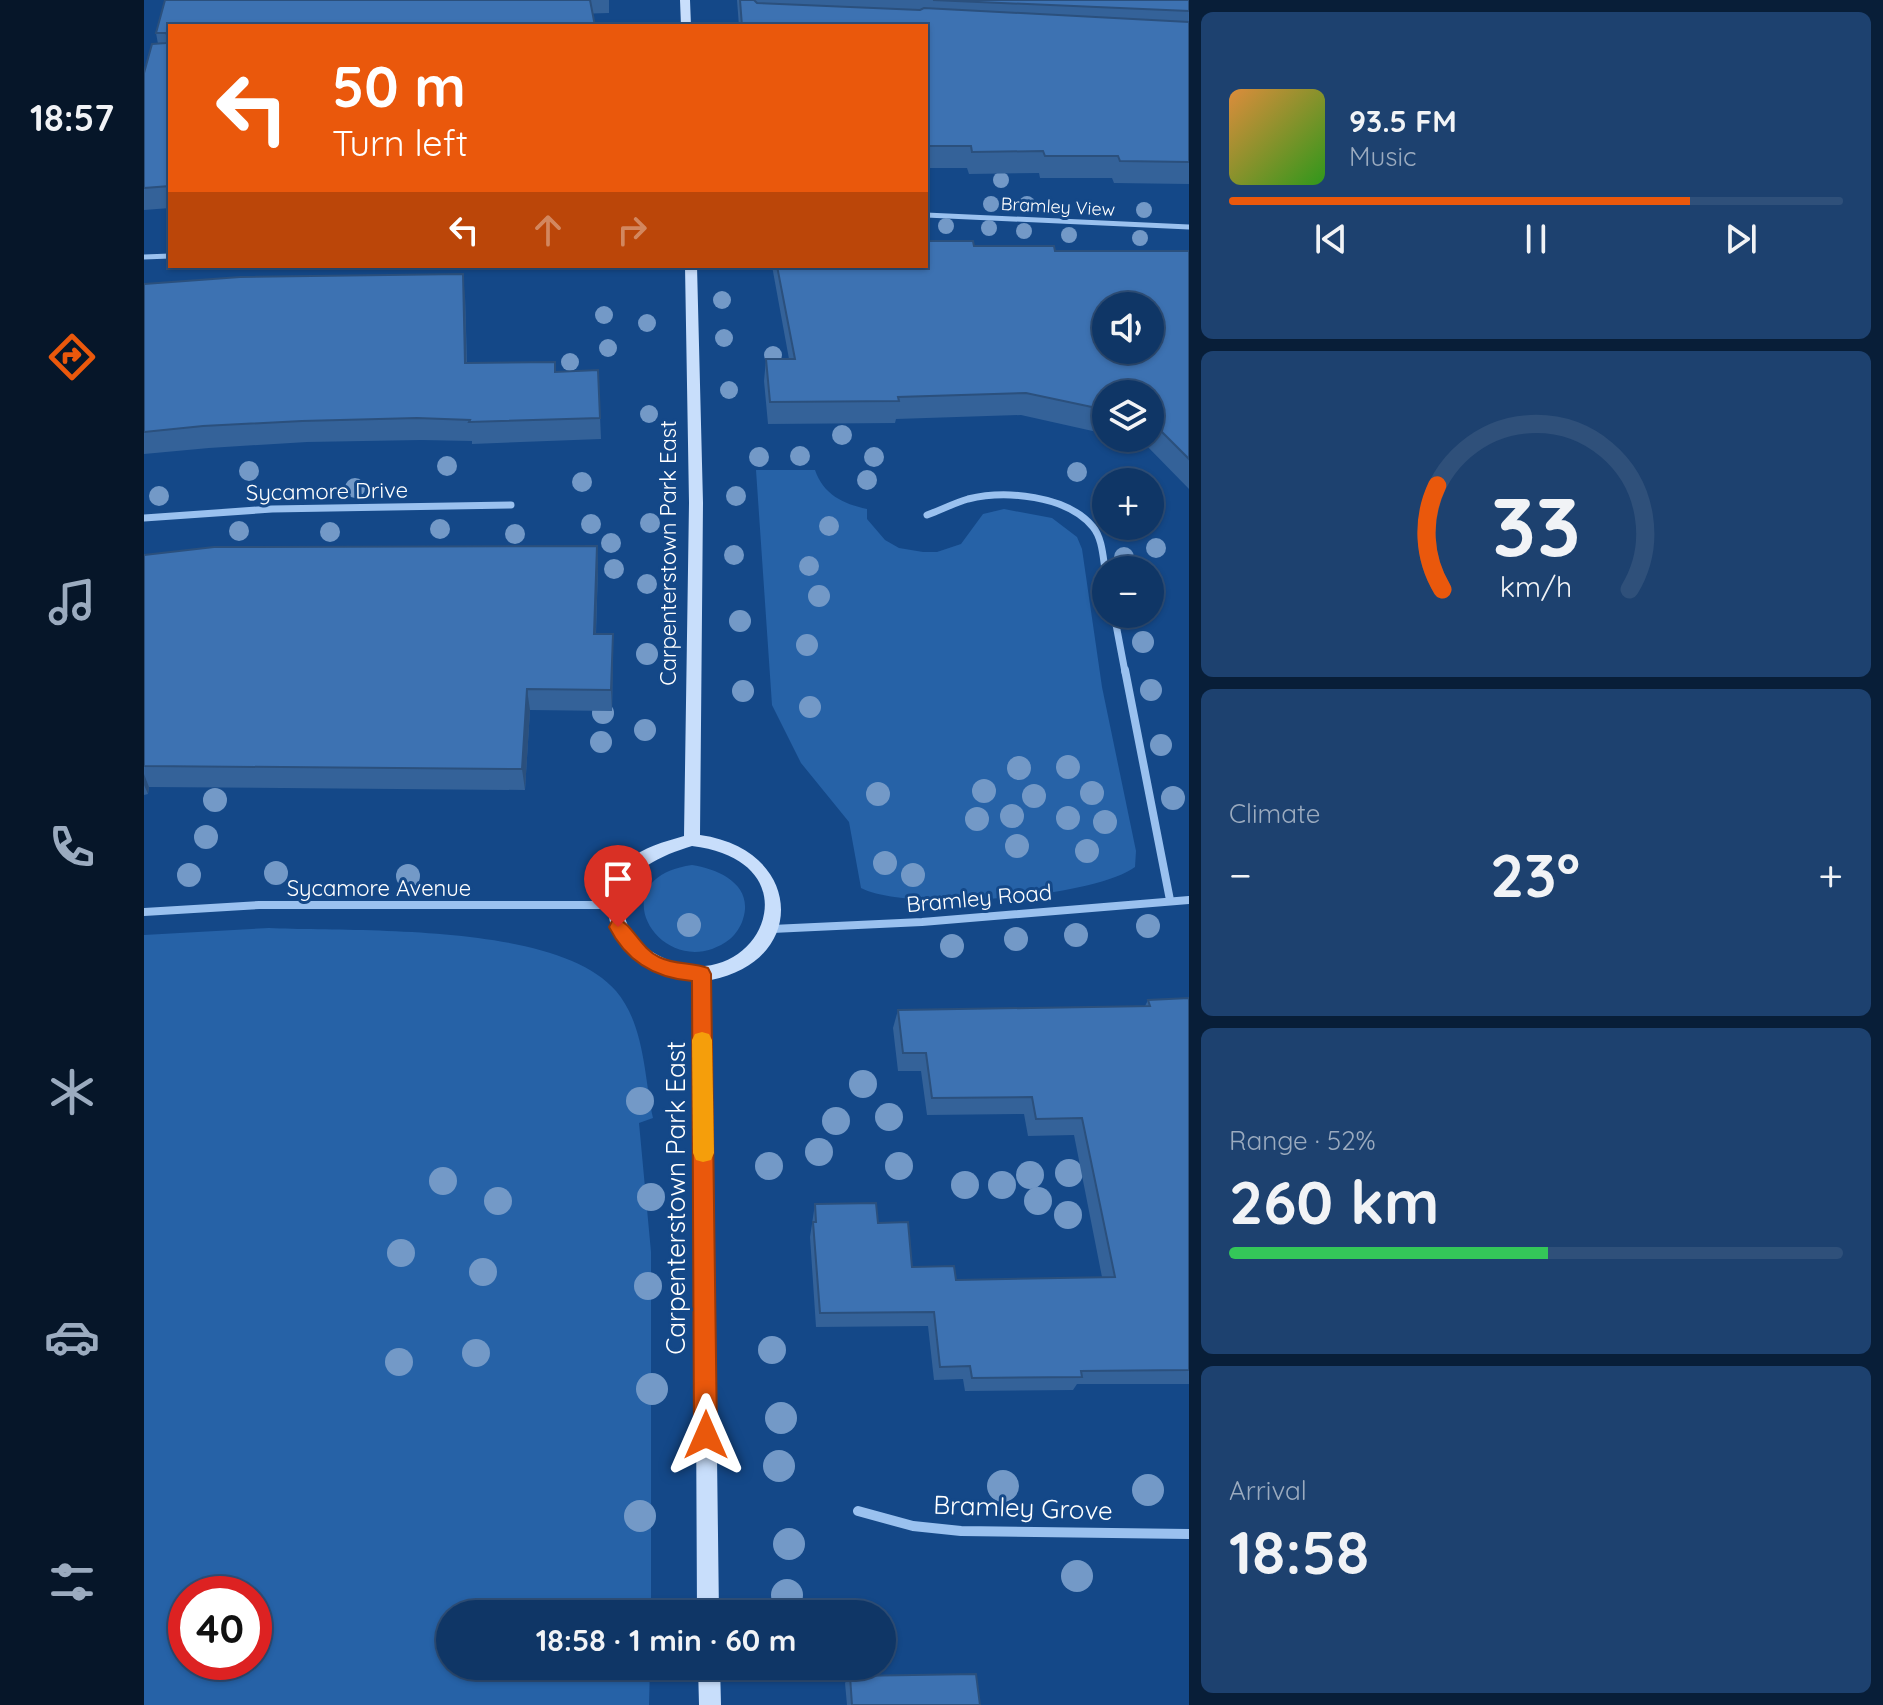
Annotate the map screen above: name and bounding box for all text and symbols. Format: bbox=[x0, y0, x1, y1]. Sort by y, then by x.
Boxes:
text: 50 m bbox=[332, 51, 466, 121]
icon: left bbox=[200, 56, 304, 160]
text: 18:57 bbox=[30, 95, 114, 140]
text: 93.5 FM bbox=[1349, 102, 1457, 140]
text: Turn left bbox=[332, 120, 468, 165]
text: Music bbox=[1349, 140, 1417, 173]
street label: Bramley View bbox=[1000, 192, 1116, 221]
icon: left bbox=[442, 208, 486, 252]
icon: ahead bbox=[526, 208, 570, 252]
icon: right bbox=[610, 208, 654, 252]
icon: previous bbox=[1309, 217, 1353, 261]
icon: pause bbox=[1514, 217, 1558, 261]
icon: next bbox=[1719, 217, 1763, 261]
map controls bbox=[1092, 292, 1164, 628]
button: sound bbox=[1092, 292, 1164, 364]
icon: directions bbox=[44, 329, 100, 385]
button: layers bbox=[1092, 380, 1164, 452]
street label: Carpenterstown Park East bbox=[654, 420, 682, 686]
button: + bbox=[1092, 468, 1164, 540]
text: 33 bbox=[1491, 472, 1581, 576]
street label: Sycamore Drive bbox=[246, 476, 408, 506]
button: − bbox=[1092, 556, 1164, 628]
text: km/h bbox=[1500, 568, 1572, 604]
icon: music bbox=[44, 574, 100, 630]
text: Climate bbox=[1229, 797, 1320, 830]
icon: phone bbox=[44, 819, 100, 875]
text: 23° bbox=[1490, 837, 1580, 912]
pin bbox=[584, 845, 652, 927]
text: − bbox=[1229, 847, 1252, 902]
text: + bbox=[1818, 847, 1843, 902]
icon: arrive bbox=[596, 857, 640, 901]
street label: Sycamore Avenue bbox=[287, 874, 471, 902]
street label: Bramley Road bbox=[905, 878, 1053, 918]
street label: Carpenterstown Park East bbox=[659, 1041, 692, 1355]
icon: climate bbox=[44, 1064, 100, 1120]
text: Range · 52% bbox=[1229, 1124, 1376, 1157]
text: 260 km bbox=[1229, 1164, 1439, 1239]
icon: car bbox=[44, 1309, 100, 1365]
position arrow bbox=[664, 1393, 748, 1477]
text: Arrival bbox=[1229, 1474, 1307, 1507]
street label: Bramley Grove bbox=[933, 1488, 1113, 1527]
text: 18:58 bbox=[1229, 1514, 1369, 1589]
icon: filters bbox=[44, 1554, 100, 1610]
speed limit sign: 40 bbox=[168, 1576, 272, 1680]
text: 18:58 · 1 min · 60 m bbox=[536, 1621, 796, 1659]

